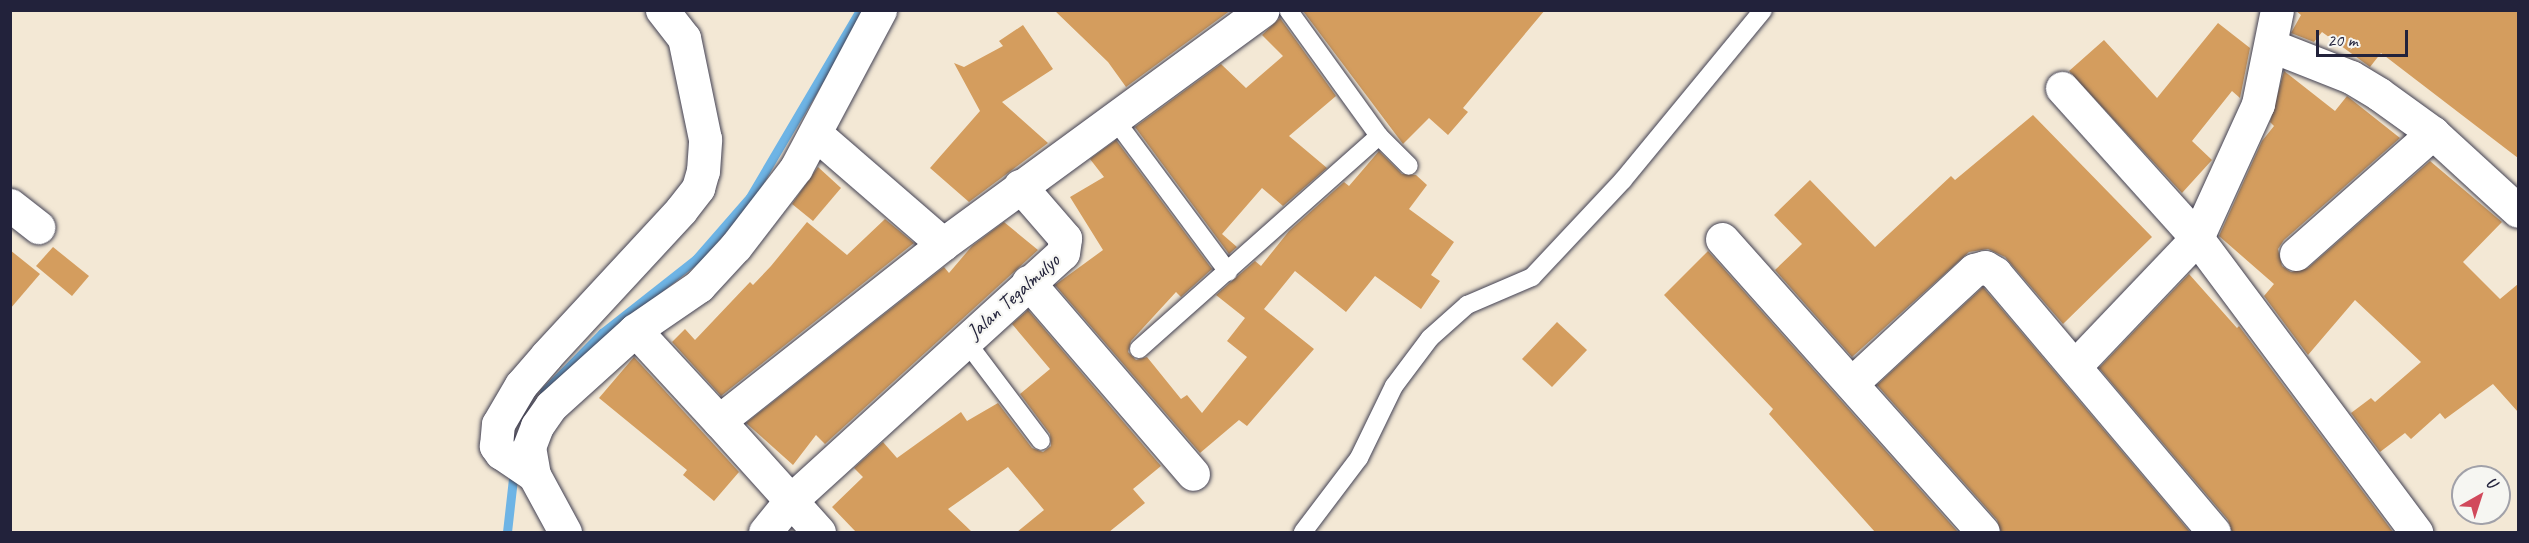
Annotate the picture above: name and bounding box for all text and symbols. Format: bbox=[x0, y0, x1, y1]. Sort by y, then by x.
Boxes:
scale bar bbox=[2319, 18, 2410, 56]
text: 20 m bbox=[2327, 29, 2358, 51]
street label: Jalan Tegalmulyo bbox=[962, 249, 1064, 343]
north arrow bbox=[2451, 465, 2511, 525]
text: U bbox=[2482, 472, 2500, 493]

